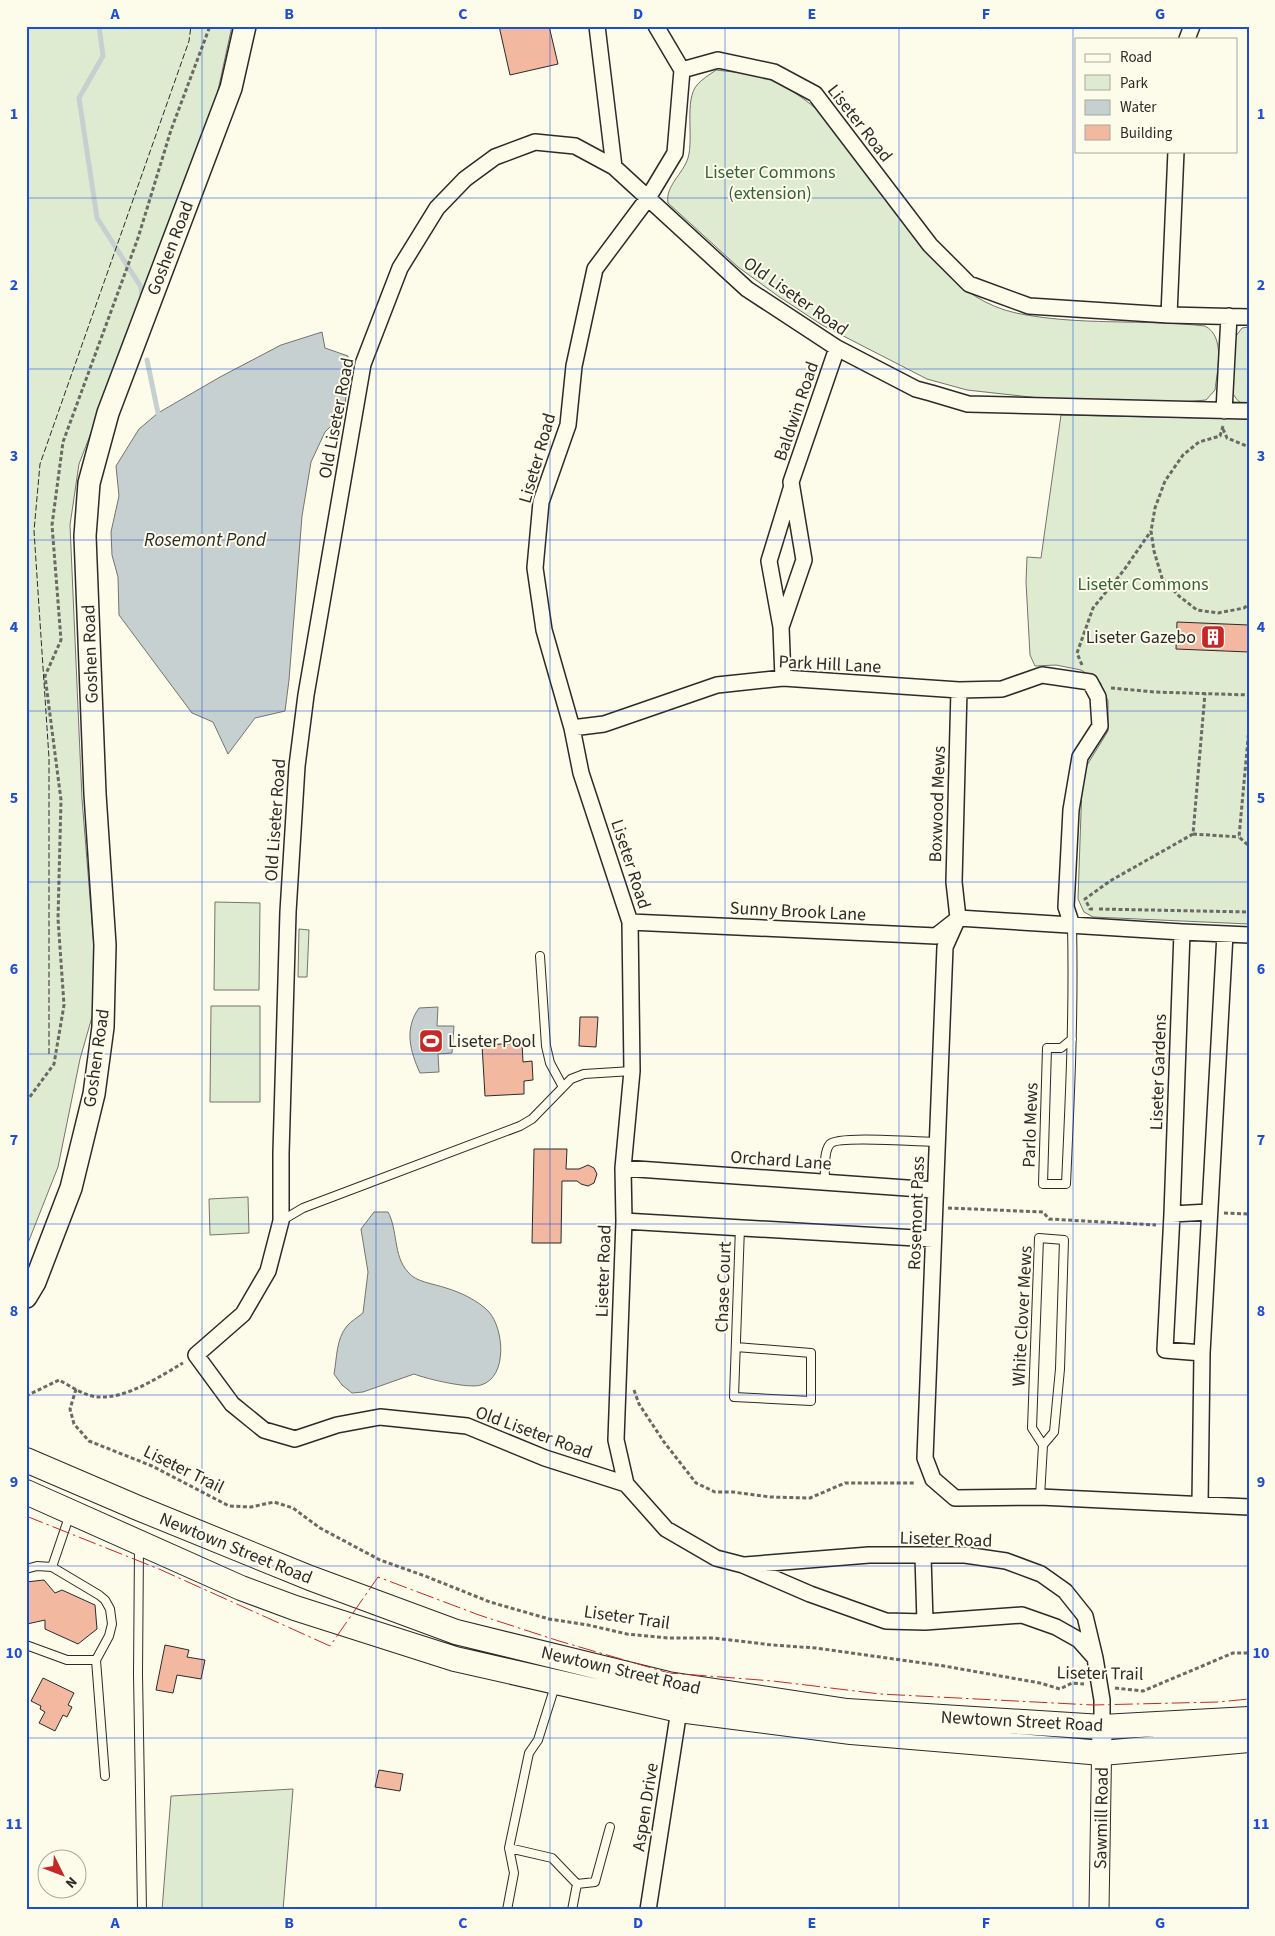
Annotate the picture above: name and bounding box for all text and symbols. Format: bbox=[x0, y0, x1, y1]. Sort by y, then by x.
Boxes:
text: A bbox=[109, 3, 120, 25]
text: B bbox=[284, 3, 294, 25]
text: C bbox=[458, 3, 468, 25]
text: D bbox=[633, 3, 643, 25]
text: E bbox=[808, 3, 816, 25]
text: F bbox=[982, 3, 990, 25]
text: G bbox=[1155, 3, 1165, 25]
legend bbox=[1075, 38, 1238, 152]
text: Road bbox=[1120, 47, 1152, 68]
text: Park bbox=[1120, 73, 1149, 94]
street label: Liseter Road bbox=[821, 79, 898, 168]
text: Water bbox=[1120, 97, 1157, 118]
text: 1 bbox=[10, 103, 18, 125]
text: 1 bbox=[1257, 103, 1265, 125]
text: Building bbox=[1120, 123, 1173, 144]
park label: Liseter Commons (extension) bbox=[704, 160, 836, 206]
street label: Goshen Road bbox=[141, 197, 200, 299]
street label: Old Liseter Road bbox=[738, 251, 853, 342]
text: 2 bbox=[10, 274, 18, 296]
text: 2 bbox=[1257, 274, 1265, 296]
street label: Old Liseter Road bbox=[313, 355, 360, 481]
street label: Baldwin Road bbox=[768, 358, 825, 464]
street label: Liseter Road bbox=[513, 410, 562, 506]
text: 3 bbox=[10, 445, 18, 467]
text: 3 bbox=[1257, 445, 1265, 467]
water label: Rosemont Pond bbox=[144, 527, 267, 554]
park label: Liseter Commons bbox=[1077, 572, 1209, 597]
street label: Goshen Road bbox=[76, 604, 105, 704]
text: 4 bbox=[10, 616, 19, 638]
text: 4 bbox=[1257, 616, 1266, 638]
building icon: Liseter Gazebo bbox=[1200, 624, 1226, 650]
place label: Liseter Gazebo bbox=[1086, 625, 1196, 650]
street label: Park Hill Lane bbox=[778, 649, 882, 680]
street label: Boxwood Mews bbox=[923, 745, 952, 863]
street label: Old Liseter Road bbox=[259, 758, 292, 882]
text: 5 bbox=[10, 787, 18, 809]
text: 5 bbox=[1257, 787, 1265, 809]
street label: Liseter Road bbox=[604, 816, 657, 912]
street label: Sunny Brook Lane bbox=[729, 895, 867, 928]
text: 6 bbox=[10, 958, 18, 980]
text: 6 bbox=[1257, 958, 1265, 980]
street label: Goshen Road bbox=[77, 1007, 116, 1109]
street label: Liseter Gardens bbox=[1144, 1013, 1173, 1131]
sports icon: Liseter Pool bbox=[418, 1028, 444, 1054]
place label: Liseter Pool bbox=[448, 1029, 536, 1054]
street label: Parlo Mews bbox=[1017, 1082, 1044, 1168]
text: 7 bbox=[10, 1129, 18, 1151]
text: 7 bbox=[1257, 1129, 1265, 1151]
street label: Orchard Lane bbox=[730, 1144, 832, 1177]
street label: Rosemont Pass bbox=[902, 1156, 931, 1270]
street label: Liseter Road bbox=[589, 1224, 618, 1318]
street label: Chase Court bbox=[709, 1241, 738, 1333]
street label: White Clover Mews bbox=[1006, 1245, 1039, 1387]
text: 8 bbox=[10, 1300, 18, 1322]
text: 8 bbox=[1257, 1300, 1265, 1322]
street label: Old Liseter Road bbox=[472, 1400, 596, 1465]
street label: Liseter Trail bbox=[139, 1439, 228, 1500]
text: 9 bbox=[10, 1471, 18, 1493]
text: 9 bbox=[1257, 1471, 1265, 1493]
street label: Newtown Street Road bbox=[156, 1506, 316, 1591]
street label: Liseter Road bbox=[899, 1525, 993, 1554]
street label: Liseter Trail bbox=[582, 1599, 672, 1636]
street label: Newtown Street Road bbox=[539, 1640, 703, 1701]
text: 10 bbox=[6, 1642, 22, 1664]
text: 10 bbox=[1253, 1642, 1269, 1664]
street label: Liseter Trail bbox=[1056, 1660, 1144, 1687]
street label: Newtown Street Road bbox=[940, 1705, 1104, 1738]
street label: Aspen Drive bbox=[626, 1761, 665, 1853]
street label: Sawmill Road bbox=[1088, 1767, 1115, 1869]
text: 11 bbox=[6, 1813, 22, 1835]
text: 11 bbox=[1253, 1813, 1269, 1835]
north arrow bbox=[38, 1848, 88, 1898]
text: N bbox=[60, 1872, 81, 1892]
text: A bbox=[109, 1912, 120, 1934]
text: B bbox=[284, 1912, 294, 1934]
text: C bbox=[458, 1912, 468, 1934]
text: D bbox=[633, 1912, 643, 1934]
text: E bbox=[808, 1912, 816, 1934]
text: F bbox=[982, 1912, 990, 1934]
text: G bbox=[1155, 1912, 1165, 1934]

